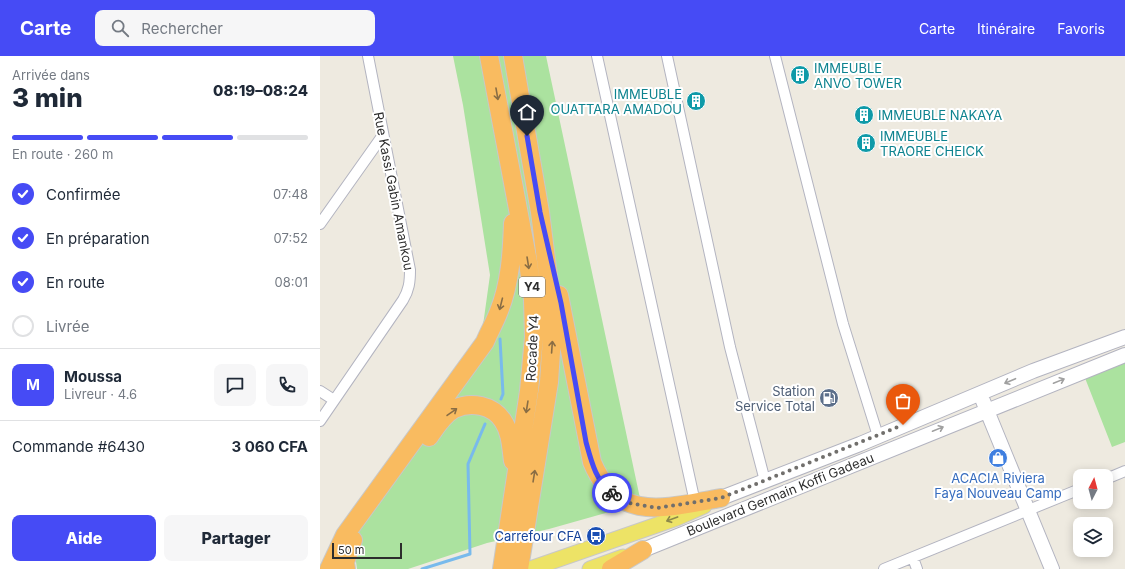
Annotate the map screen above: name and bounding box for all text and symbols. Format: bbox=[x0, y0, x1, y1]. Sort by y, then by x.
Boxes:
search box bbox=[95, 10, 375, 46]
text: Carte bbox=[20, 17, 71, 40]
icon: search bbox=[109, 17, 131, 39]
text: Rechercher bbox=[141, 19, 223, 38]
text: Carte bbox=[919, 20, 955, 37]
text: Itinéraire bbox=[977, 20, 1035, 37]
text: Favoris bbox=[1057, 20, 1105, 37]
place label: IMMEUBLE ANVO TOWER bbox=[814, 60, 902, 91]
building icon: IMMEUBLE ANVO TOWER bbox=[789, 64, 811, 86]
text: Arrivée dans bbox=[12, 67, 90, 83]
text: 08:19–08:24 bbox=[213, 81, 308, 100]
text: 3 min bbox=[12, 82, 83, 113]
place label: IMMEUBLE OUATTARA AMADOU bbox=[550, 86, 682, 117]
one-way arrow bbox=[493, 87, 501, 100]
building icon: IMMEUBLE OUATTARA AMADOU bbox=[685, 90, 707, 112]
pin bbox=[510, 95, 544, 136]
icon: home bbox=[516, 101, 538, 123]
building icon: IMMEUBLE NAKAYA bbox=[853, 104, 875, 126]
place label: IMMEUBLE NAKAYA bbox=[878, 107, 1002, 123]
street label: Rue Kassi Gabin Amankou bbox=[371, 110, 417, 272]
place label: IMMEUBLE TRAORE CHEICK bbox=[880, 128, 984, 159]
building icon: IMMEUBLE TRAORE CHEICK bbox=[855, 132, 877, 154]
text: En route · 260 m bbox=[12, 146, 113, 162]
icon: check bbox=[12, 183, 34, 205]
text: Confirmée bbox=[46, 185, 121, 204]
text: 07:48 bbox=[273, 186, 308, 202]
icon: check bbox=[12, 227, 34, 249]
text: En préparation bbox=[46, 229, 150, 248]
text: 07:52 bbox=[274, 230, 308, 246]
one-way arrow bbox=[524, 256, 532, 269]
icon: check bbox=[12, 271, 34, 293]
text: En route bbox=[46, 273, 105, 292]
text: 08:01 bbox=[275, 274, 308, 290]
road number: Y4 bbox=[519, 277, 545, 297]
one-way arrow bbox=[497, 298, 504, 311]
street label: Rocade Y4 bbox=[522, 314, 542, 382]
text: Livrée bbox=[46, 317, 89, 336]
one-way arrow bbox=[548, 341, 555, 354]
button: chat bbox=[214, 364, 256, 406]
button: phone bbox=[266, 364, 308, 406]
text: Moussa bbox=[64, 367, 122, 386]
text: M bbox=[26, 375, 40, 394]
one-way arrow bbox=[1053, 377, 1065, 385]
one-way arrow bbox=[1005, 378, 1017, 386]
place label: Station Service Total bbox=[735, 383, 815, 414]
pin bbox=[886, 384, 920, 425]
text: Livreur · 4.6 bbox=[64, 386, 137, 402]
fuel station icon: Station Service Total bbox=[818, 387, 840, 409]
icon: bag bbox=[892, 390, 914, 412]
one-way arrow bbox=[523, 400, 531, 413]
one-way arrow bbox=[446, 408, 457, 416]
one-way arrow bbox=[932, 425, 944, 432]
text: Commande #6430 bbox=[12, 437, 145, 456]
text: 3 060 CFA bbox=[232, 437, 308, 456]
shop icon: ACACIA Riviera Faya Nouveau Camp bbox=[987, 447, 1009, 469]
street label: Boulevard Germain Koffi Gadeau bbox=[684, 449, 876, 539]
one-way arrow bbox=[530, 469, 538, 482]
north arrow bbox=[1073, 469, 1113, 509]
map controls bbox=[1073, 469, 1113, 557]
place label: ACACIA Riviera Faya Nouveau Camp bbox=[934, 470, 1062, 501]
courier bbox=[592, 473, 632, 513]
icon: bike bbox=[601, 482, 623, 504]
button: Aide bbox=[12, 515, 156, 561]
button: Partager bbox=[164, 515, 308, 561]
one-way arrow bbox=[666, 516, 679, 523]
button: layers bbox=[1073, 517, 1113, 557]
bus stop icon: Carrefour CFA bbox=[585, 525, 607, 547]
place label: Carrefour CFA bbox=[494, 528, 582, 544]
scale bar bbox=[332, 541, 402, 560]
text: 50 m bbox=[338, 543, 364, 557]

